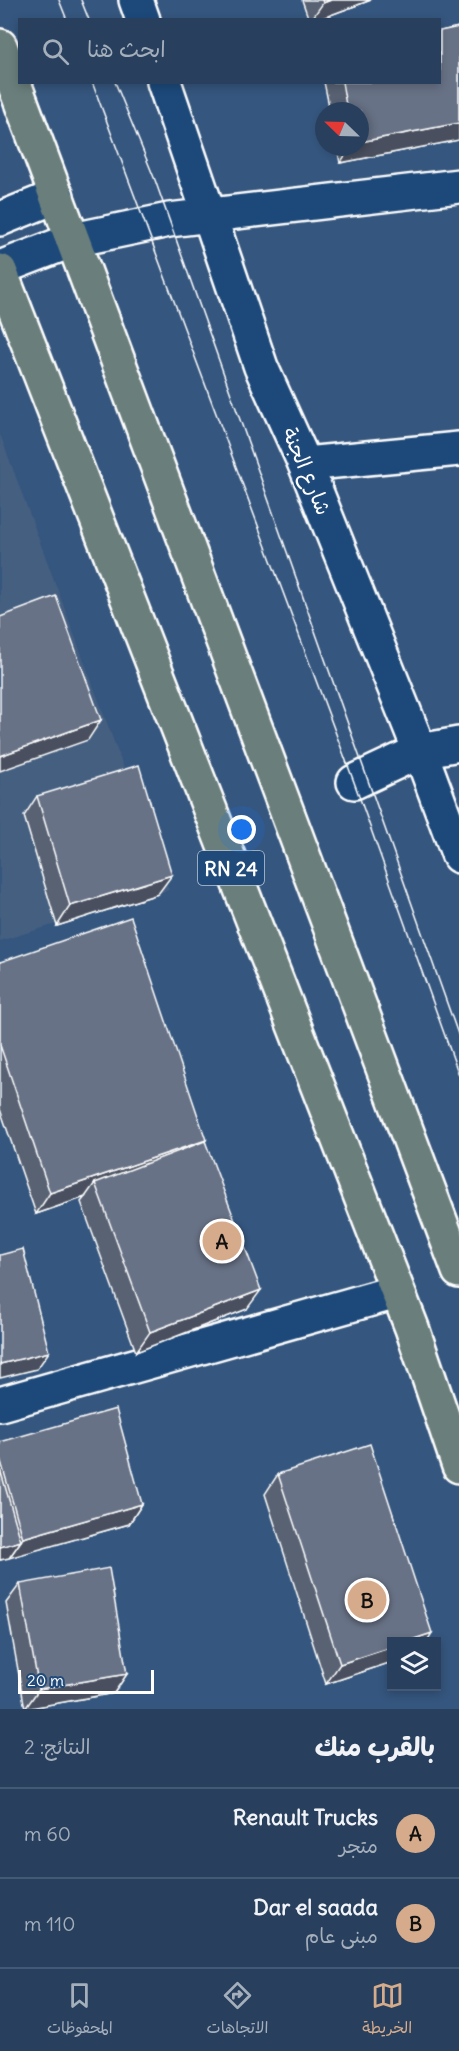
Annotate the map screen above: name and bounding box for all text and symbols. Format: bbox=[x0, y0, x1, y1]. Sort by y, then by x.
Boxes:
search box bbox=[18, 18, 441, 84]
icon: search bbox=[39, 35, 72, 68]
text: ابحث هنا bbox=[87, 35, 166, 63]
north arrow bbox=[315, 102, 369, 156]
street label: شارع الجنة bbox=[275, 423, 338, 520]
your location bbox=[227, 815, 256, 844]
road number: RN 24 bbox=[198, 851, 264, 885]
pin: A bbox=[202, 1218, 242, 1264]
pin: B bbox=[348, 1578, 386, 1622]
map controls bbox=[387, 1637, 441, 1691]
button: layers bbox=[387, 1637, 441, 1691]
scale bar bbox=[18, 1667, 154, 1694]
text: 20 m bbox=[27, 1670, 64, 1690]
text: بالقرب منك bbox=[315, 1730, 435, 1763]
text: النتائج: 2 bbox=[24, 1734, 90, 1759]
text: Renault Trucks bbox=[233, 1803, 378, 1831]
text: 60 m bbox=[24, 1821, 71, 1846]
text: A bbox=[409, 1821, 422, 1846]
text: متجر bbox=[339, 1833, 378, 1858]
text: Dar el saada bbox=[253, 1893, 378, 1921]
text: 110 m bbox=[24, 1911, 75, 1936]
text: B bbox=[409, 1911, 422, 1936]
text: مبنى عام bbox=[305, 1923, 378, 1948]
tab: المحفوظات bbox=[47, 1979, 113, 2042]
tab: الاتجاهات bbox=[207, 1979, 268, 2042]
tab: الخريطة bbox=[362, 1979, 412, 2042]

